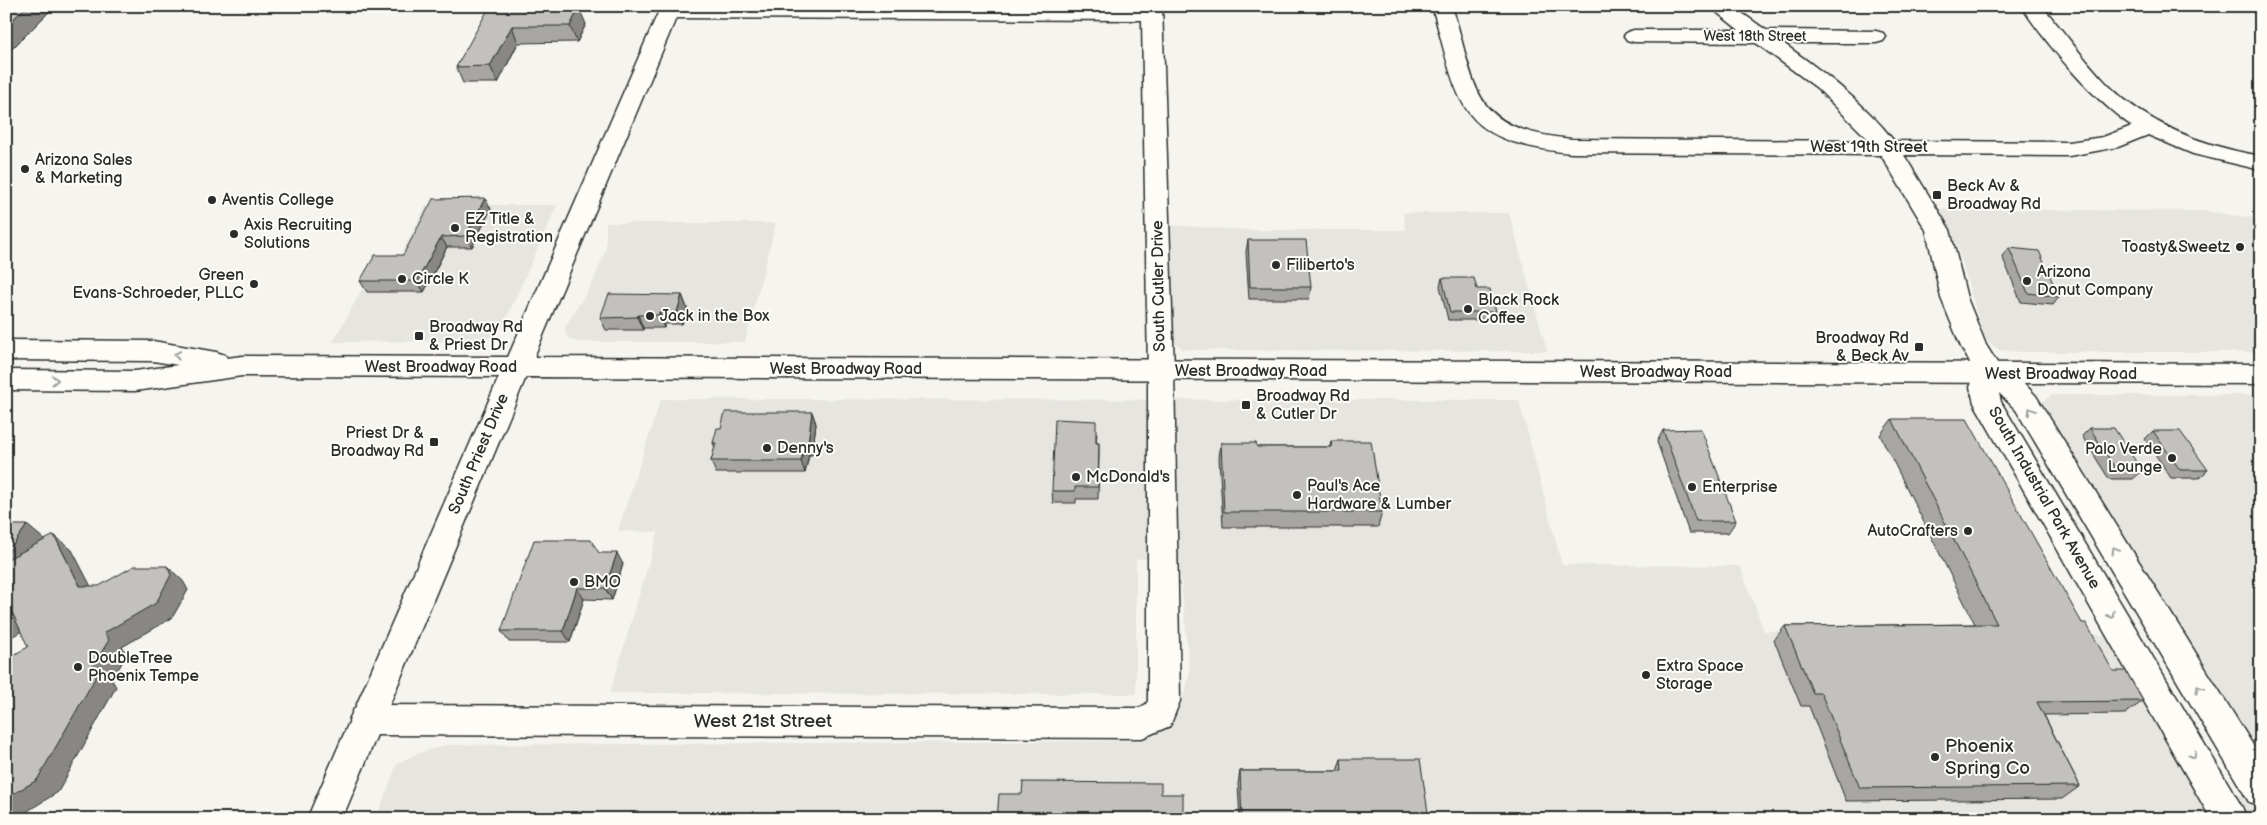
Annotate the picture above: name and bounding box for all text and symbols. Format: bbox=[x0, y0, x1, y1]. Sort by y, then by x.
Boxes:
street label: West 18th Street bbox=[1704, 28, 1807, 45]
street label: West 19th Street bbox=[1810, 138, 1928, 157]
place label: Arizona Sales & Marketing bbox=[35, 151, 133, 188]
marker: Arizona Sales & Marketing bbox=[19, 163, 31, 175]
place label: Beck Av & Broadway Rd bbox=[1947, 177, 2041, 214]
marker: Beck Av & Broadway Rd bbox=[1931, 189, 1943, 201]
place label: Aventis College bbox=[222, 191, 335, 210]
marker: Aventis College bbox=[206, 194, 218, 206]
place label: EZ Title & Registration bbox=[465, 210, 553, 247]
place label: Axis Recruiting Solutions bbox=[244, 216, 352, 253]
street label: South Cutler Drive bbox=[1148, 220, 1170, 352]
marker: EZ Title & Registration bbox=[449, 222, 461, 234]
marker: Axis Recruiting Solutions bbox=[228, 228, 240, 240]
place label: Toasty&Sweetz bbox=[2121, 238, 2230, 257]
marker: Toasty&Sweetz bbox=[2234, 241, 2246, 253]
place label: Filiberto's bbox=[1286, 256, 1355, 275]
marker: Filiberto's bbox=[1270, 259, 1282, 271]
place label: Arizona Donut Company bbox=[2037, 263, 2154, 300]
place label: Green Evans-Schroeder, PLLC bbox=[73, 266, 244, 303]
place label: Circle K bbox=[412, 270, 469, 289]
marker: Circle K bbox=[396, 273, 408, 285]
marker: Arizona Donut Company bbox=[2021, 275, 2033, 287]
marker: Green Evans-Schroeder, PLLC bbox=[248, 278, 260, 290]
place label: Black Rock Coffee bbox=[1478, 291, 1559, 328]
marker: Black Rock Coffee bbox=[1462, 303, 1474, 315]
place label: Jack in the Box bbox=[660, 307, 770, 326]
marker: Jack in the Box bbox=[644, 310, 656, 322]
place label: Broadway Rd & Priest Dr bbox=[429, 318, 523, 355]
place label: Broadway Rd & Beck Av bbox=[1815, 329, 1909, 366]
marker: Broadway Rd & Priest Dr bbox=[413, 330, 425, 342]
marker: Broadway Rd & Beck Av bbox=[1913, 341, 1925, 353]
one-way arrow bbox=[172, 350, 181, 360]
street label: West Broadway Road bbox=[365, 358, 517, 377]
street label: West Broadway Road bbox=[770, 360, 922, 379]
street label: West Broadway Road bbox=[1175, 362, 1327, 381]
street label: West Broadway Road bbox=[1580, 363, 1732, 382]
street label: West Broadway Road bbox=[1985, 365, 2137, 384]
one-way arrow bbox=[52, 375, 59, 385]
place label: Broadway Rd & Cutler Dr bbox=[1256, 387, 1350, 424]
street label: South Priest Drive bbox=[445, 390, 513, 517]
marker: Broadway Rd & Cutler Dr bbox=[1240, 399, 1252, 411]
street label: South Industrial Park Avenue bbox=[1984, 404, 2104, 593]
one-way arrow bbox=[2027, 407, 2037, 416]
place label: Priest Dr & Broadway Rd bbox=[330, 424, 424, 461]
marker: Priest Dr & Broadway Rd bbox=[428, 436, 440, 448]
place label: Denny's bbox=[777, 439, 834, 458]
place label: Palo Verde Lounge bbox=[2085, 440, 2163, 477]
marker: Denny's bbox=[761, 442, 773, 454]
marker: Palo Verde Lounge bbox=[2166, 452, 2178, 464]
place label: McDonald's bbox=[1086, 468, 1170, 487]
marker: McDonald's bbox=[1070, 471, 1082, 483]
place label: Paul's Ace Hardware & Lumber bbox=[1307, 477, 1452, 514]
place label: Enterprise bbox=[1702, 478, 1778, 497]
marker: Enterprise bbox=[1686, 481, 1698, 493]
marker: Paul's Ace Hardware & Lumber bbox=[1291, 489, 1303, 501]
place label: AutoCrafters bbox=[1868, 522, 1958, 541]
marker: AutoCrafters bbox=[1962, 525, 1974, 537]
one-way arrow bbox=[2111, 546, 2121, 555]
place label: BMO bbox=[584, 573, 621, 592]
marker: BMO bbox=[568, 576, 580, 588]
one-way arrow bbox=[2105, 609, 2115, 618]
place label: DoubleTree Phoenix Tempe bbox=[88, 649, 200, 686]
place label: Extra Space Storage bbox=[1656, 657, 1744, 694]
marker: DoubleTree Phoenix Tempe bbox=[72, 661, 84, 673]
marker: Extra Space Storage bbox=[1640, 669, 1652, 681]
one-way arrow bbox=[2196, 685, 2206, 694]
street label: West 21st Street bbox=[694, 710, 832, 733]
place label: Phoenix Spring Co bbox=[1945, 735, 2030, 780]
one-way arrow bbox=[2187, 750, 2197, 759]
marker: Phoenix Spring Co bbox=[1929, 751, 1941, 763]

